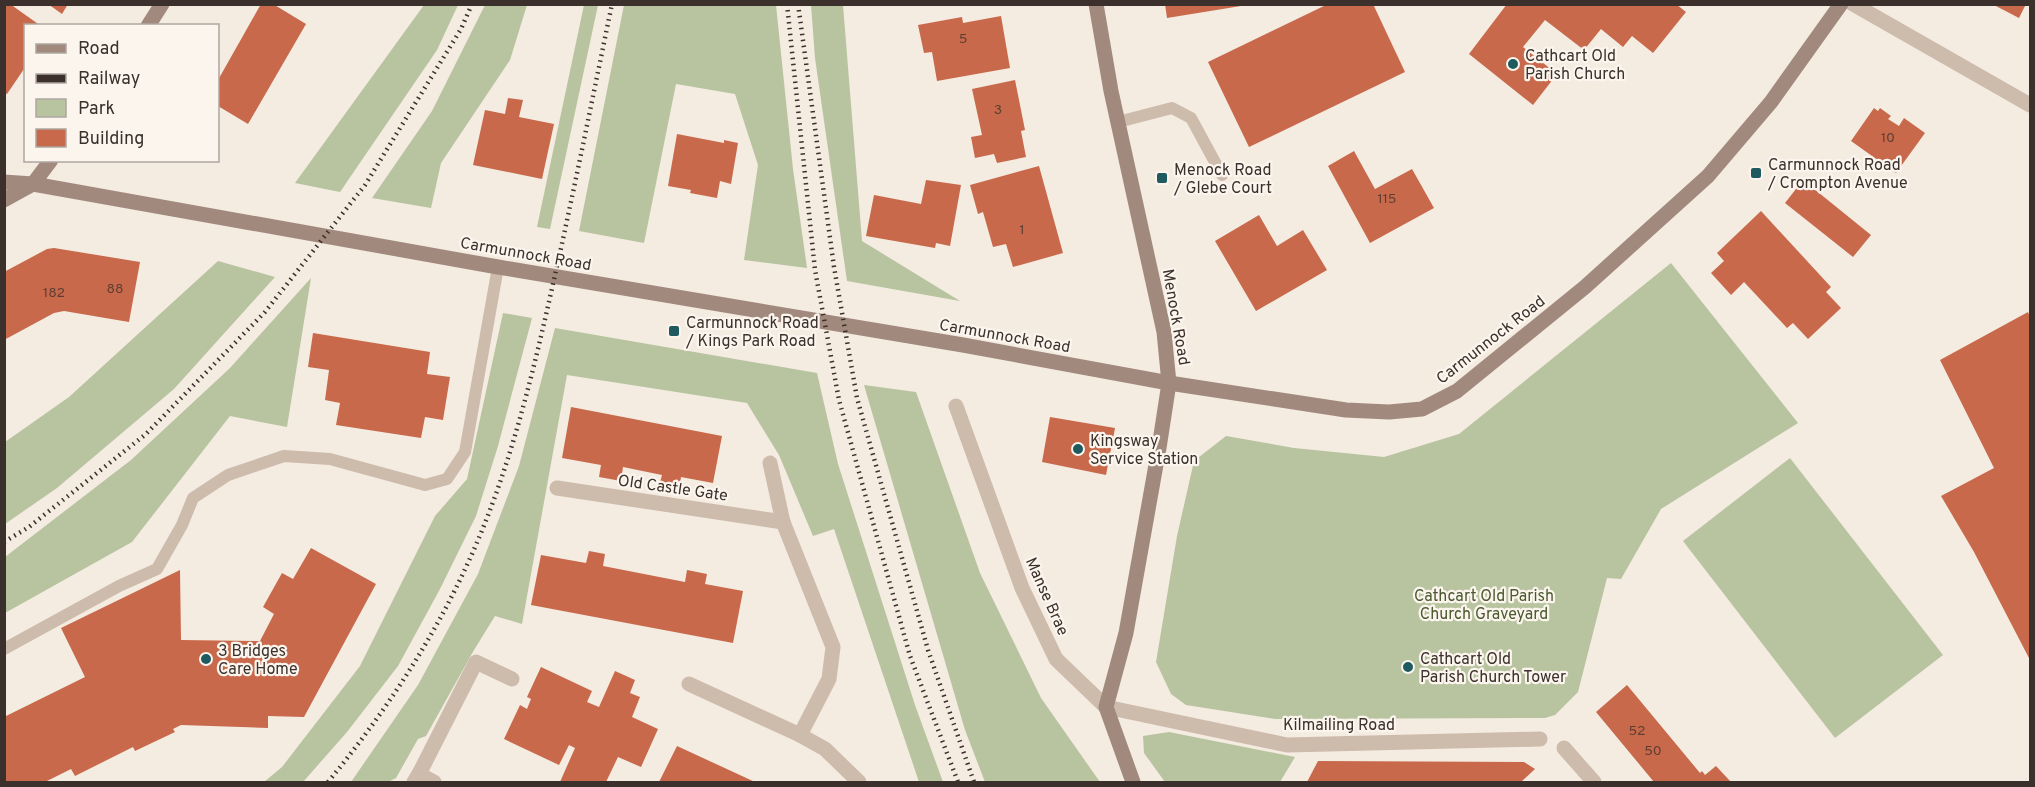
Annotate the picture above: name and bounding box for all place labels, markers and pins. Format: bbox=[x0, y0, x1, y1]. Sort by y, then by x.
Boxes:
place label: Cathcart Old Parish Church bbox=[1525, 47, 1625, 85]
marker: Cathcart Old Parish Church bbox=[1506, 57, 1520, 71]
place label: Carmunnock Road / Crompton Avenue bbox=[1767, 156, 1908, 194]
place label: Menock Road / Glebe Court bbox=[1173, 161, 1272, 199]
marker: Carmunnock Road / Crompton Avenue bbox=[1749, 166, 1763, 180]
marker: Menock Road / Glebe Court bbox=[1155, 171, 1169, 185]
place label: Carmunnock Road / Kings Park Road bbox=[685, 314, 819, 352]
marker: Carmunnock Road / Kings Park Road bbox=[667, 324, 681, 338]
place label: Kingsway Service Station bbox=[1090, 432, 1198, 470]
marker: Kingsway Service Station bbox=[1071, 442, 1085, 456]
place label: 3 Bridges Care Home bbox=[218, 642, 298, 680]
place label: Cathcart Old Parish Church Tower bbox=[1420, 650, 1566, 688]
marker: 3 Bridges Care Home bbox=[199, 652, 213, 666]
marker: Cathcart Old Parish Church Tower bbox=[1401, 660, 1415, 674]

